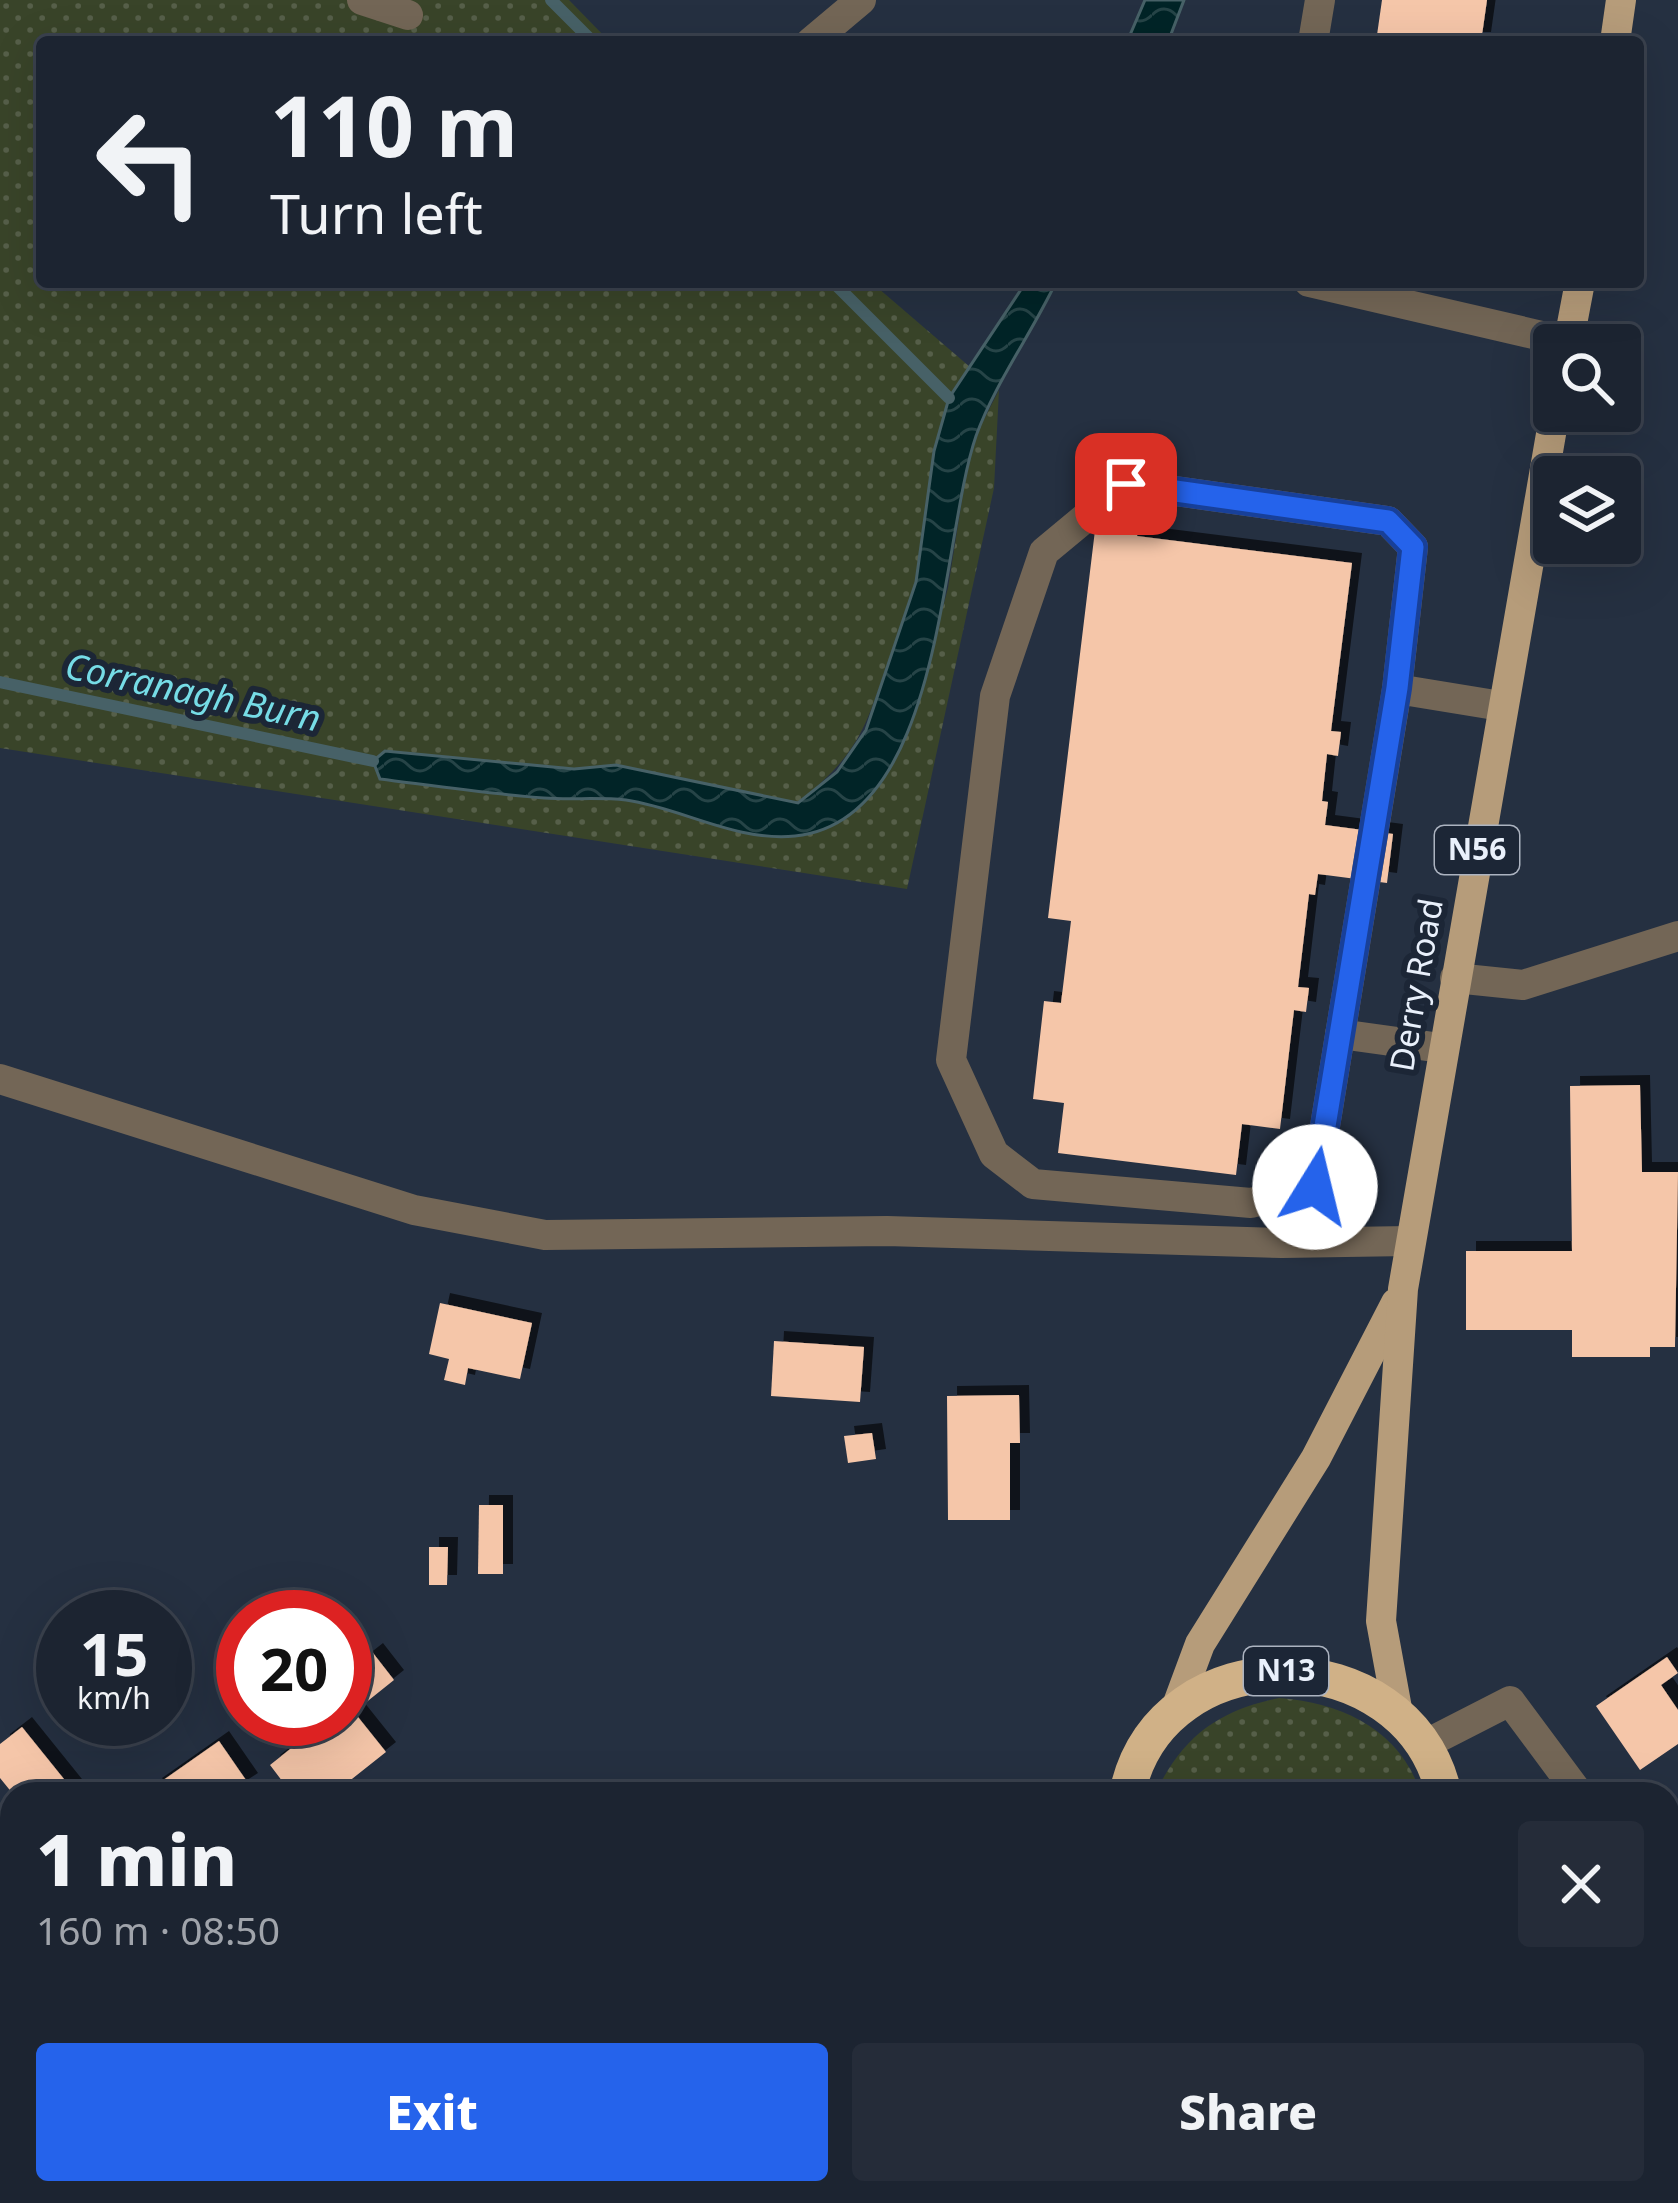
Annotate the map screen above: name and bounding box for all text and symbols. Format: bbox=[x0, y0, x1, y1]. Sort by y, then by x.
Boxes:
text: 110 m bbox=[270, 67, 518, 182]
icon: left bbox=[72, 84, 228, 240]
text: Turn left bbox=[270, 176, 483, 250]
map controls bbox=[1533, 324, 1641, 564]
button: search bbox=[1533, 324, 1641, 432]
pin bbox=[1075, 433, 1177, 535]
icon: arrive bbox=[1093, 451, 1159, 517]
button: layers bbox=[1533, 456, 1641, 564]
water label: Corranagh Burn bbox=[61, 641, 325, 742]
road number: N56 bbox=[1435, 826, 1519, 874]
street label: Derry Road bbox=[1378, 895, 1453, 1075]
position arrow bbox=[1252, 1124, 1378, 1250]
speed limit sign: 20 bbox=[216, 1590, 372, 1746]
text: 15 bbox=[80, 1612, 148, 1694]
road number: N13 bbox=[1244, 1647, 1328, 1695]
text: km/h bbox=[77, 1677, 151, 1718]
text: 1 min bbox=[36, 1809, 237, 1907]
button: close bbox=[1518, 1821, 1644, 1947]
text: 160 m · 08:50 bbox=[36, 1903, 280, 1956]
button: Exit bbox=[36, 2043, 828, 2181]
button: Share bbox=[852, 2043, 1644, 2181]

